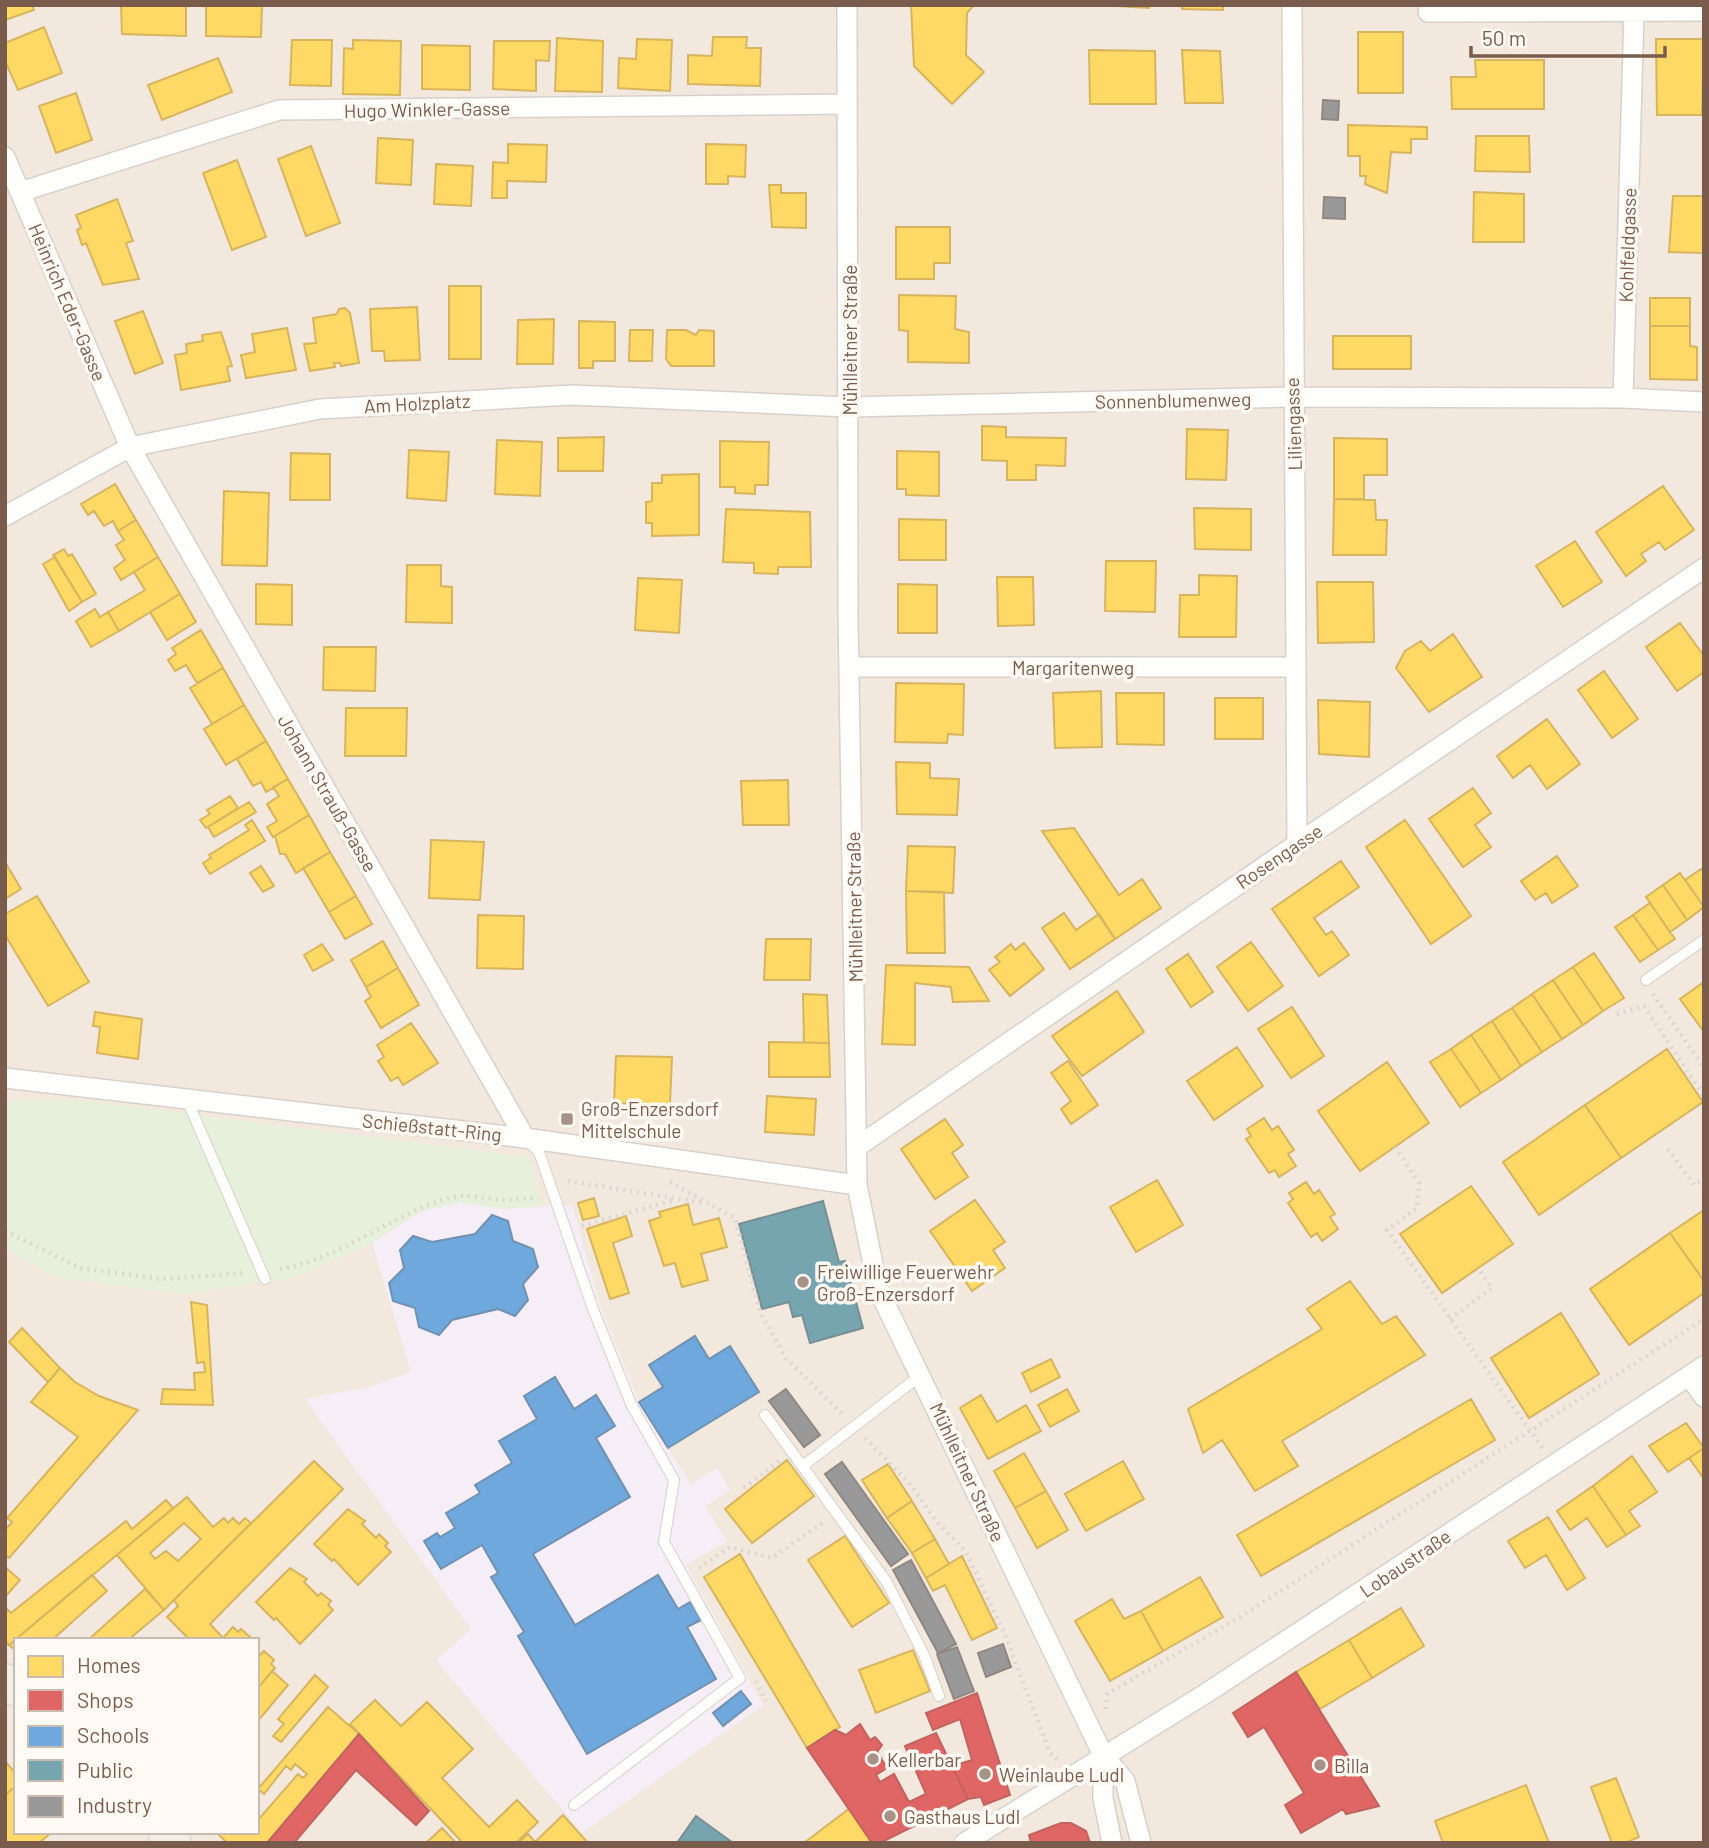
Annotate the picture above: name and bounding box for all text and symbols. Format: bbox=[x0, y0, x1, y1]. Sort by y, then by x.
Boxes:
scale bar bbox=[1471, 14, 1665, 58]
text: 50 m bbox=[1482, 25, 1526, 50]
street label: Hugo Winkler-Gasse bbox=[344, 96, 510, 122]
street label: Kohlfeldgasse bbox=[1613, 187, 1641, 303]
street label: Heinrich Eder-Gasse bbox=[24, 220, 112, 384]
street label: Mühlleitner Straße bbox=[838, 265, 861, 415]
street label: Liliengasse bbox=[1280, 377, 1306, 471]
street label: Sonnenblumenweg bbox=[1095, 387, 1251, 413]
street label: Am Holzplatz bbox=[363, 389, 471, 417]
street label: Margaritenweg bbox=[1012, 656, 1134, 679]
street label: Johann Strauß-Gasse bbox=[274, 710, 382, 876]
street label: Rosengasse bbox=[1231, 819, 1327, 893]
street label: Mühlleitner Straße bbox=[841, 831, 867, 983]
place label: Groß-Enzersdorf Mittelschule bbox=[581, 1097, 719, 1142]
street label: Schießstatt-Ring bbox=[361, 1108, 503, 1146]
marker: Groß-Enzersdorf Mittelschule bbox=[559, 1111, 575, 1127]
place label: Freiwillige Feuerwehr Groß-Enzersdorf bbox=[817, 1260, 994, 1305]
marker: Freiwillige Feuerwehr Groß-Enzersdorf bbox=[795, 1274, 811, 1290]
street label: Mühlleitner Straße bbox=[926, 1399, 1010, 1545]
street label: Lobaustraße bbox=[1355, 1524, 1455, 1602]
legend bbox=[14, 1638, 259, 1834]
text: Homes bbox=[77, 1652, 141, 1677]
text: Shops bbox=[77, 1687, 134, 1712]
text: Schools bbox=[77, 1722, 149, 1747]
place label: Kellerbar bbox=[887, 1748, 961, 1771]
marker: Kellerbar bbox=[865, 1751, 881, 1767]
place label: Billa bbox=[1334, 1754, 1369, 1777]
text: Public bbox=[77, 1757, 133, 1782]
marker: Billa bbox=[1312, 1757, 1328, 1773]
place label: Weinlaube Ludl bbox=[999, 1763, 1124, 1786]
marker: Weinlaube Ludl bbox=[977, 1766, 993, 1782]
text: Industry bbox=[77, 1792, 152, 1817]
place label: Gasthaus Ludl bbox=[904, 1805, 1020, 1828]
marker: Gasthaus Ludl bbox=[882, 1808, 898, 1824]

